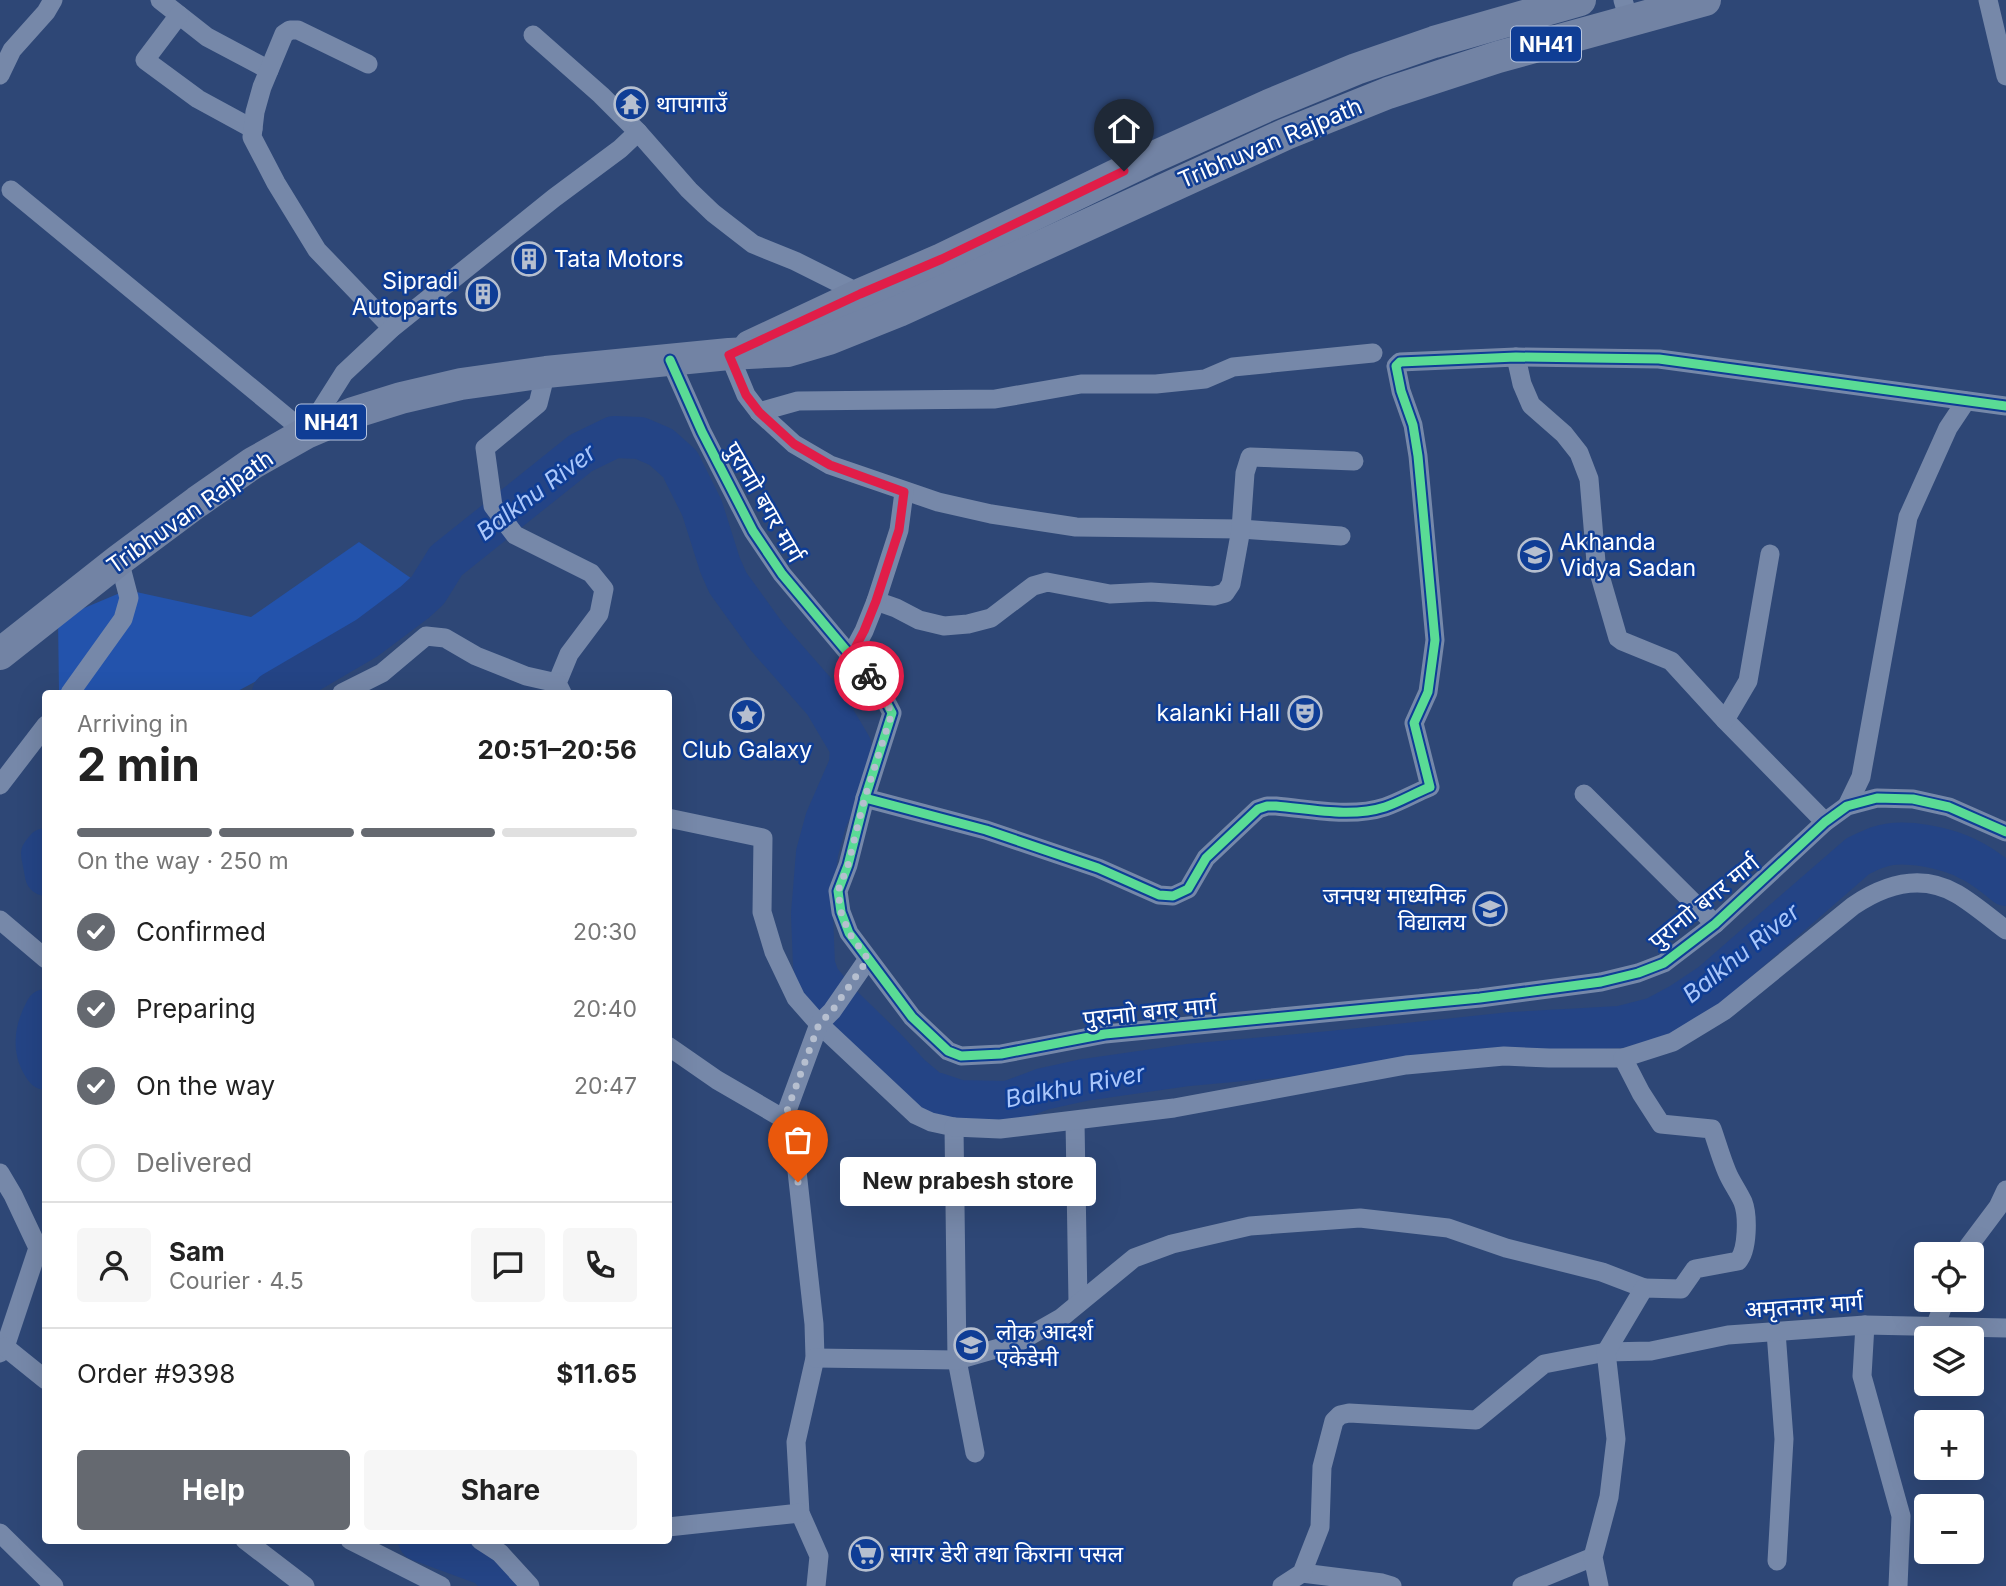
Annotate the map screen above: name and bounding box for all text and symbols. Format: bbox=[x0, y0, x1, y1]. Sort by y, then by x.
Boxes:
road number: NH41 bbox=[1511, 26, 1581, 61]
temple icon: थापागाउँ bbox=[612, 85, 650, 123]
place label: थापागाउँ bbox=[656, 90, 728, 118]
street label: Tribhuvan Rajpath bbox=[1174, 92, 1366, 194]
pin bbox=[1094, 99, 1154, 171]
icon: home bbox=[1105, 110, 1143, 148]
building icon: Tata Motors bbox=[510, 240, 548, 278]
place label: Tata Motors bbox=[554, 245, 684, 273]
place label: Sipradi Autoparts bbox=[352, 267, 458, 321]
building icon: Sipradi Autoparts bbox=[464, 275, 502, 313]
road number: NH41 bbox=[296, 404, 366, 440]
water label: Balkhu River bbox=[471, 437, 602, 546]
street label: पुरानाो बगर मार्ग bbox=[717, 437, 810, 569]
street label: Tribhuvan Rajpath bbox=[101, 444, 279, 580]
place label: Akhanda Vidya Sadan bbox=[1560, 528, 1696, 582]
school or university icon: Akhanda Vidya Sadan bbox=[1516, 536, 1554, 574]
courier bbox=[834, 641, 904, 711]
icon: bike bbox=[850, 657, 888, 695]
theatre icon: kalanki Hall bbox=[1286, 694, 1324, 732]
place icon: Club Galaxy bbox=[728, 696, 766, 734]
place label: kalanki Hall bbox=[1157, 699, 1280, 727]
text: Arriving in bbox=[77, 710, 188, 738]
text: 20:51–20:56 bbox=[477, 734, 637, 765]
text: 2 min bbox=[77, 736, 200, 792]
place label: Club Galaxy bbox=[682, 736, 812, 764]
text: On the way · 250 m bbox=[77, 847, 289, 875]
street label: पुरानाो बगर मार्ग bbox=[1643, 848, 1766, 956]
place label: जनपथ माध्यमिक विद्यालय bbox=[1323, 882, 1467, 936]
school or university icon: जनपथ माध्यमिक विद्यालय bbox=[1471, 890, 1509, 928]
water label: Balkhu River bbox=[1677, 897, 1806, 1009]
icon: check bbox=[77, 913, 115, 951]
text: Confirmed bbox=[136, 916, 266, 947]
text: 20:30 bbox=[573, 918, 637, 946]
icon: check bbox=[77, 990, 115, 1028]
street label: पुरानाो बगर मार्ग bbox=[1082, 991, 1219, 1034]
text: Preparing bbox=[136, 993, 256, 1024]
text: 20:40 bbox=[572, 995, 637, 1023]
water label: Balkhu River bbox=[1003, 1058, 1148, 1114]
icon: check bbox=[77, 1067, 115, 1105]
text: On the way bbox=[136, 1070, 275, 1101]
text: 20:47 bbox=[574, 1072, 637, 1100]
pin bbox=[768, 1110, 828, 1182]
icon: bag bbox=[779, 1121, 817, 1159]
text: Delivered bbox=[136, 1147, 252, 1178]
callout: New prabesh store bbox=[840, 1158, 1096, 1206]
text: New prabesh store bbox=[862, 1167, 1074, 1195]
button: person bbox=[77, 1228, 151, 1302]
button: chat bbox=[471, 1228, 545, 1302]
button: phone bbox=[563, 1228, 637, 1302]
text: Sam bbox=[169, 1236, 225, 1267]
map controls bbox=[1914, 1242, 1984, 1564]
button: locate bbox=[1914, 1242, 1984, 1312]
text: Courier · 4.5 bbox=[169, 1267, 304, 1295]
street label: अमृतनगर मार्ग bbox=[1744, 1288, 1865, 1325]
place label: लोक आदर्श एकेडेमी bbox=[996, 1318, 1094, 1372]
school or university icon: लोक आदर्श एकेडेमी bbox=[952, 1326, 990, 1364]
button: layers bbox=[1914, 1326, 1984, 1396]
text: Order #9398 bbox=[77, 1358, 235, 1389]
text: $11.65 bbox=[556, 1358, 637, 1389]
button: + bbox=[1914, 1410, 1984, 1480]
button: Help bbox=[77, 1450, 350, 1530]
button: Share bbox=[364, 1450, 637, 1530]
button: − bbox=[1914, 1494, 1984, 1564]
supermarket icon: सागर डेरी तथा किराना पसल bbox=[847, 1535, 885, 1573]
place label: सागर डेरी तथा किराना पसल bbox=[890, 1540, 1123, 1568]

